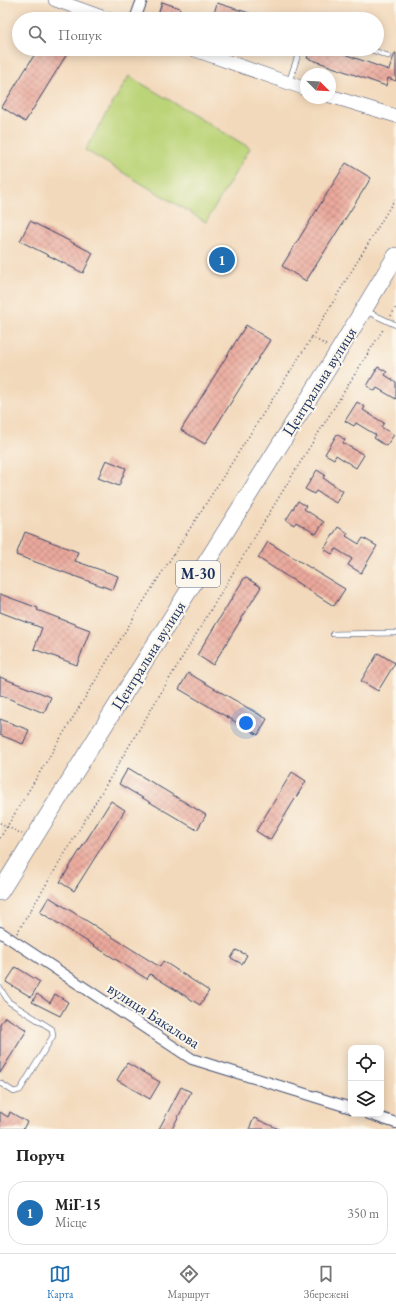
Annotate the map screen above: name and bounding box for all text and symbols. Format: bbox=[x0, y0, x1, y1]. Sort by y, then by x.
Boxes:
search box bbox=[12, 12, 384, 56]
icon: search bbox=[26, 23, 48, 45]
text: Пошук bbox=[58, 25, 102, 44]
north arrow bbox=[300, 68, 336, 104]
pin: 1 bbox=[209, 245, 235, 275]
street label: Центральна вулиця bbox=[278, 323, 361, 440]
road number: М-30 bbox=[176, 561, 220, 587]
street label: Центральна вулиця bbox=[107, 597, 190, 714]
your location bbox=[236, 713, 256, 733]
street label: вулиця Бакалова bbox=[103, 978, 205, 1053]
map controls bbox=[348, 1045, 384, 1117]
button: locate bbox=[348, 1045, 384, 1081]
button: layers bbox=[348, 1081, 384, 1117]
text: Поруч bbox=[16, 1144, 65, 1166]
text: МіГ-15 bbox=[55, 1195, 101, 1214]
text: 1 bbox=[27, 1205, 33, 1222]
text: 350 m bbox=[348, 1205, 379, 1222]
text: Місце bbox=[55, 1214, 87, 1231]
tab: Карта bbox=[47, 1263, 73, 1301]
tab: Маршрут bbox=[167, 1263, 210, 1301]
tab: Збережені bbox=[304, 1263, 349, 1301]

